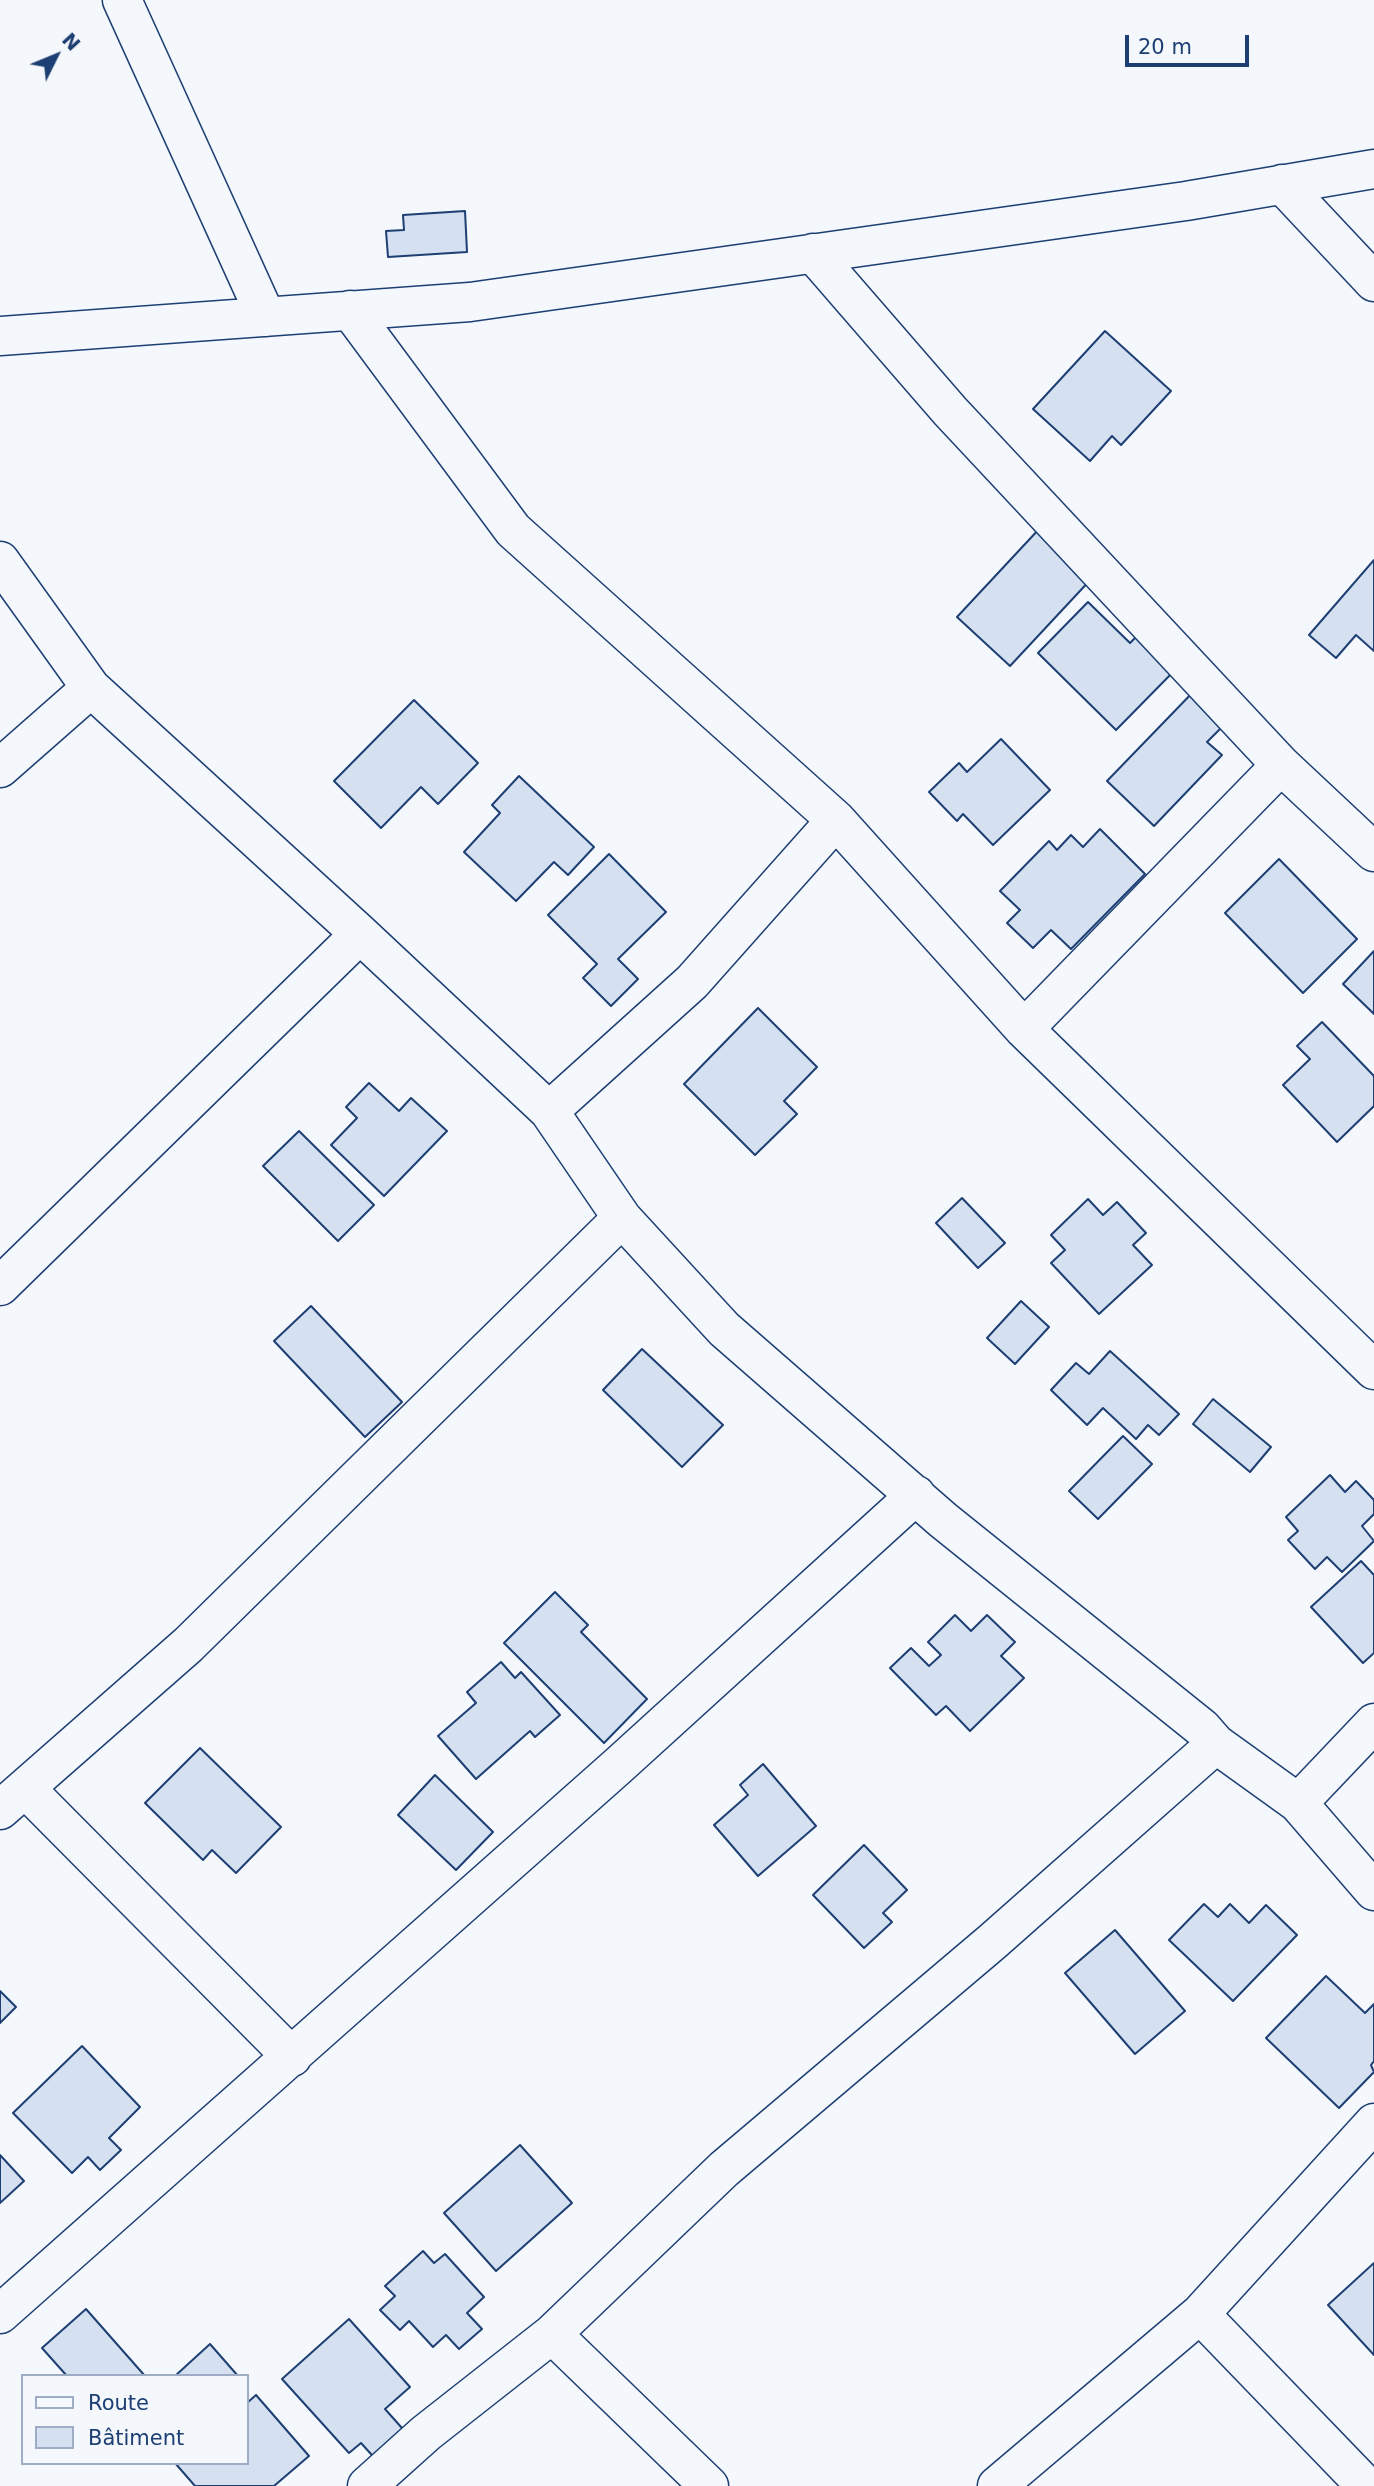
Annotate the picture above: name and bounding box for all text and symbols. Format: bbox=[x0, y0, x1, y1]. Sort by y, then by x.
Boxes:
north arrow bbox=[21, 21, 91, 91]
scale bar bbox=[1129, 21, 1253, 65]
text: N bbox=[58, 28, 85, 55]
text: 20 m bbox=[1138, 35, 1192, 59]
legend bbox=[21, 2374, 248, 2465]
text: Route bbox=[88, 2391, 149, 2415]
text: Bâtiment bbox=[88, 2426, 184, 2450]

